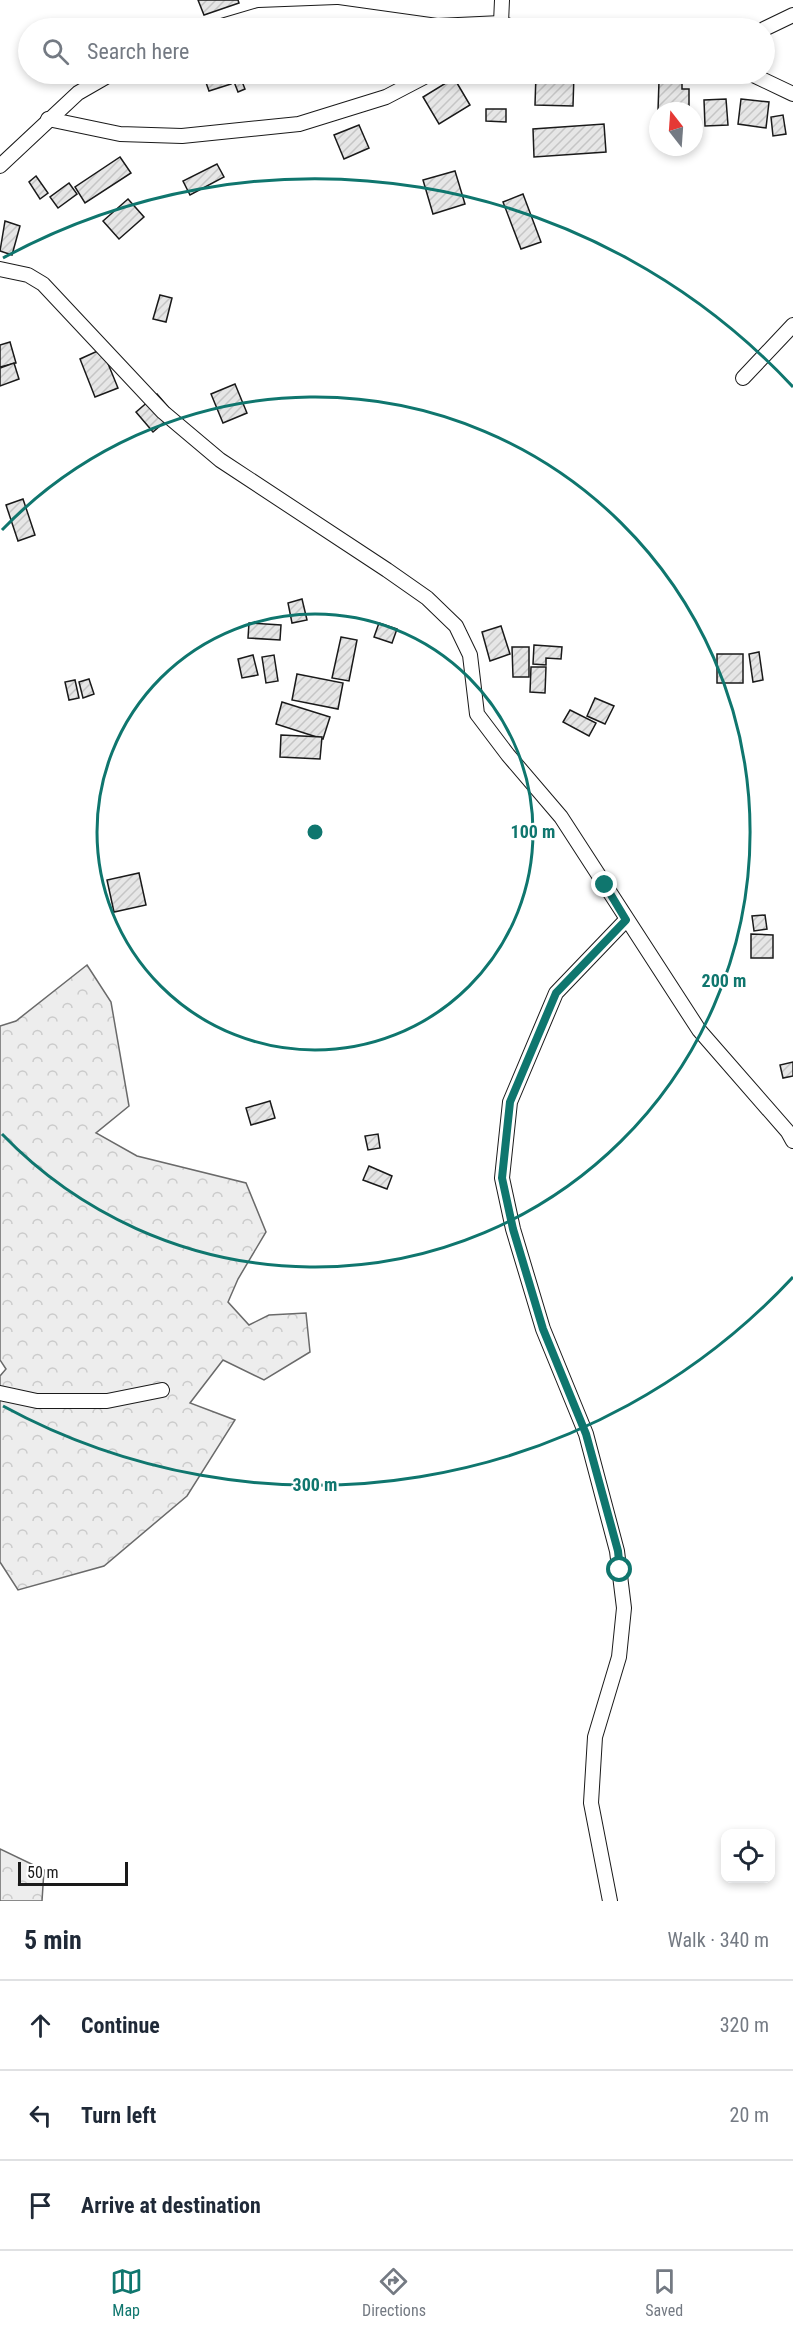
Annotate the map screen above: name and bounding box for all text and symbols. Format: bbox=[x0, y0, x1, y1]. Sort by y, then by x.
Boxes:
search box bbox=[18, 18, 775, 84]
icon: search bbox=[39, 35, 72, 68]
text: Search here bbox=[87, 39, 189, 64]
north arrow bbox=[649, 102, 703, 156]
text: 100 m bbox=[511, 821, 555, 842]
centre of rings bbox=[305, 822, 325, 842]
route end bbox=[591, 871, 617, 897]
text: 200 m bbox=[702, 970, 746, 991]
text: 300 m bbox=[293, 1474, 337, 1495]
route start bbox=[606, 1556, 632, 1582]
map controls bbox=[721, 1829, 775, 1883]
button: locate bbox=[721, 1829, 775, 1883]
scale bar bbox=[18, 1859, 128, 1886]
text: 50 m bbox=[27, 1863, 59, 1882]
text: 5 min bbox=[24, 1925, 82, 1955]
text: Walk · 340 m bbox=[668, 1928, 769, 1952]
icon: ahead bbox=[24, 2009, 57, 2042]
text: Continue bbox=[81, 2013, 160, 2038]
text: 320 m bbox=[720, 2013, 769, 2037]
icon: left bbox=[24, 2099, 57, 2132]
text: Turn left bbox=[81, 2103, 156, 2128]
text: 20 m bbox=[730, 2103, 769, 2127]
icon: arrive bbox=[24, 2189, 57, 2222]
text: Arrive at destination bbox=[81, 2193, 261, 2218]
tab: Map bbox=[110, 2265, 143, 2320]
tab: Directions bbox=[362, 2265, 426, 2320]
tab: Saved bbox=[645, 2265, 683, 2320]

